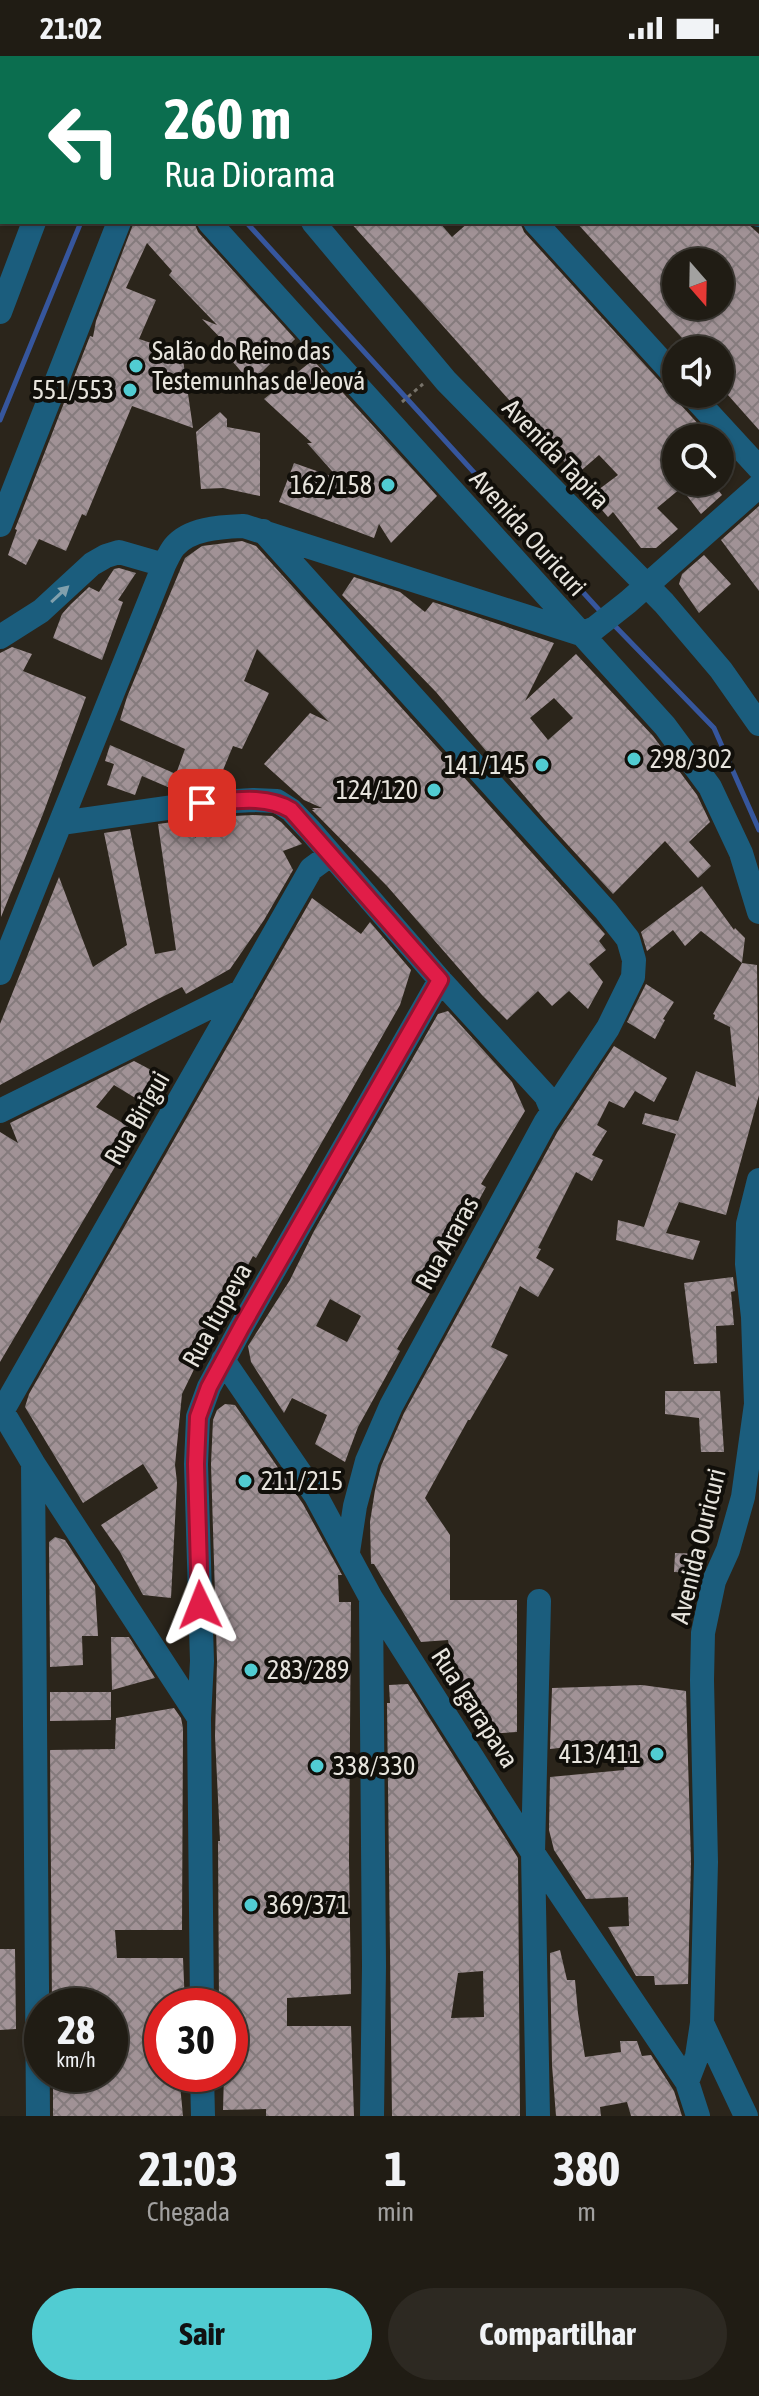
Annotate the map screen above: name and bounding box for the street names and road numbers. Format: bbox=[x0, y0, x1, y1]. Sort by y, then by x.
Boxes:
street label: Avenida Tapira bbox=[496, 393, 616, 515]
street label: Avenida Ouricuri bbox=[464, 464, 592, 602]
street label: Rua Birigui bbox=[98, 1066, 176, 1170]
street label: Rua Araras bbox=[409, 1191, 485, 1295]
street label: Rua Itupeva bbox=[176, 1258, 258, 1372]
street label: Avenida Ouricuri bbox=[664, 1465, 732, 1627]
street label: Rua Igarapava bbox=[425, 1642, 525, 1774]

